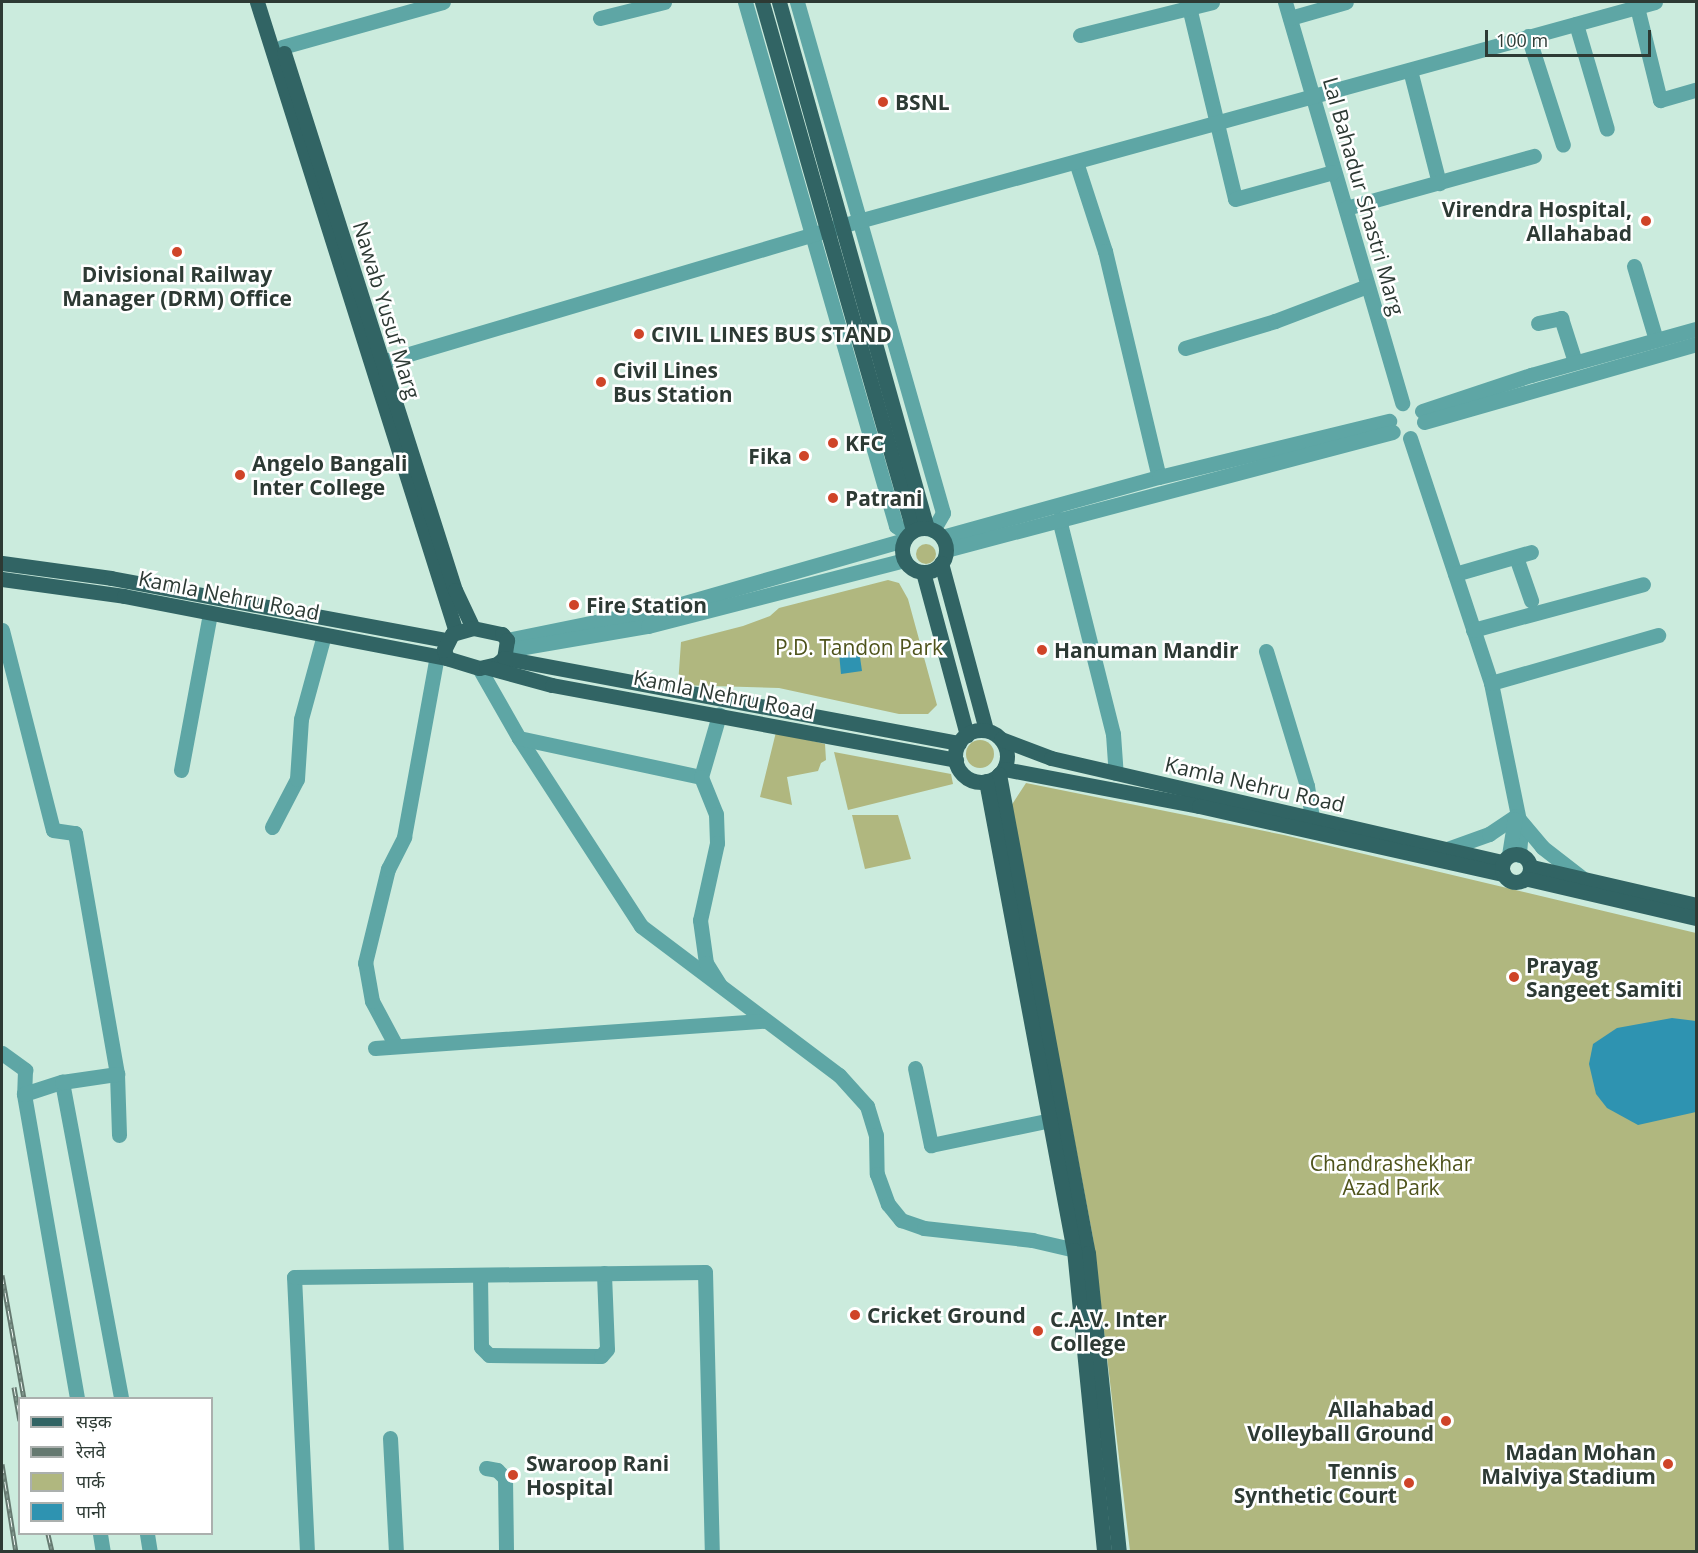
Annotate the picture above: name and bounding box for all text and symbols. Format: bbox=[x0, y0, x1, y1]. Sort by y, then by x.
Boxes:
scale bar bbox=[1488, 18, 1654, 56]
text: 100 m bbox=[1496, 28, 1548, 52]
street label: Lal Bahadur Shastri Marg bbox=[1318, 74, 1410, 318]
place label: BSNL bbox=[895, 89, 950, 115]
marker: BSNL bbox=[876, 95, 890, 109]
place label: Virendra Hospital, Allahabad bbox=[1442, 196, 1632, 246]
marker: Virendra Hospital, Allahabad bbox=[1637, 212, 1655, 230]
street label: Nawab Yusuf Marg bbox=[348, 218, 426, 402]
marker: Divisional Railway Manager (DRM) Office bbox=[170, 245, 184, 259]
place label: Divisional Railway Manager (DRM) Office bbox=[62, 261, 292, 311]
place label: CIVIL LINES BUS STAND bbox=[651, 321, 892, 347]
marker: CIVIL LINES BUS STAND bbox=[632, 327, 646, 341]
place label: Civil Lines Bus Station bbox=[613, 357, 732, 407]
marker: Civil Lines Bus Station bbox=[594, 375, 608, 389]
place label: KFC bbox=[845, 430, 884, 456]
marker: KFC bbox=[826, 436, 840, 450]
place label: Fika bbox=[748, 443, 792, 469]
marker: Fika bbox=[797, 449, 811, 463]
place label: Angelo Bangali Inter College bbox=[252, 450, 407, 500]
marker: Angelo Bangali Inter College bbox=[233, 468, 247, 482]
place label: Patrani bbox=[845, 485, 922, 511]
marker: Patrani bbox=[826, 491, 840, 505]
street label: Kamla Nehru Road bbox=[136, 565, 322, 625]
place label: Fire Station bbox=[586, 592, 707, 618]
marker: Fire Station bbox=[567, 598, 581, 612]
park label: P.D. Tandon Park bbox=[775, 634, 943, 660]
place label: Hanuman Mandir bbox=[1054, 637, 1238, 663]
marker: Hanuman Mandir bbox=[1035, 643, 1049, 657]
street label: Kamla Nehru Road bbox=[631, 664, 817, 724]
street label: Kamla Nehru Road bbox=[1163, 751, 1347, 817]
place label: Prayag Sangeet Samiti bbox=[1526, 952, 1682, 1002]
marker: Prayag Sangeet Samiti bbox=[1507, 970, 1521, 984]
park label: Chandrashekhar Azad Park bbox=[1310, 1150, 1472, 1200]
place label: Cricket Ground bbox=[867, 1302, 1026, 1328]
place label: C.A.V. Inter College bbox=[1050, 1306, 1167, 1356]
marker: Cricket Ground bbox=[848, 1308, 862, 1322]
marker: C.A.V. Inter College bbox=[1031, 1324, 1045, 1338]
place label: Allahabad Volleyball Ground bbox=[1247, 1396, 1434, 1446]
legend bbox=[18, 1397, 213, 1535]
text: सड़क bbox=[76, 1409, 112, 1433]
marker: Allahabad Volleyball Ground bbox=[1439, 1414, 1453, 1428]
text: रेलवे bbox=[76, 1439, 106, 1463]
place label: Madan Mohan Malviya Stadium bbox=[1481, 1439, 1656, 1489]
place label: Swaroop Rani Hospital bbox=[526, 1450, 669, 1500]
marker: Madan Mohan Malviya Stadium bbox=[1661, 1457, 1675, 1471]
place label: Tennis Synthetic Court bbox=[1234, 1458, 1397, 1508]
marker: Swaroop Rani Hospital bbox=[504, 1466, 522, 1484]
text: पार्क bbox=[76, 1469, 105, 1493]
marker: Tennis Synthetic Court bbox=[1402, 1476, 1416, 1490]
text: पानी bbox=[76, 1499, 106, 1523]

